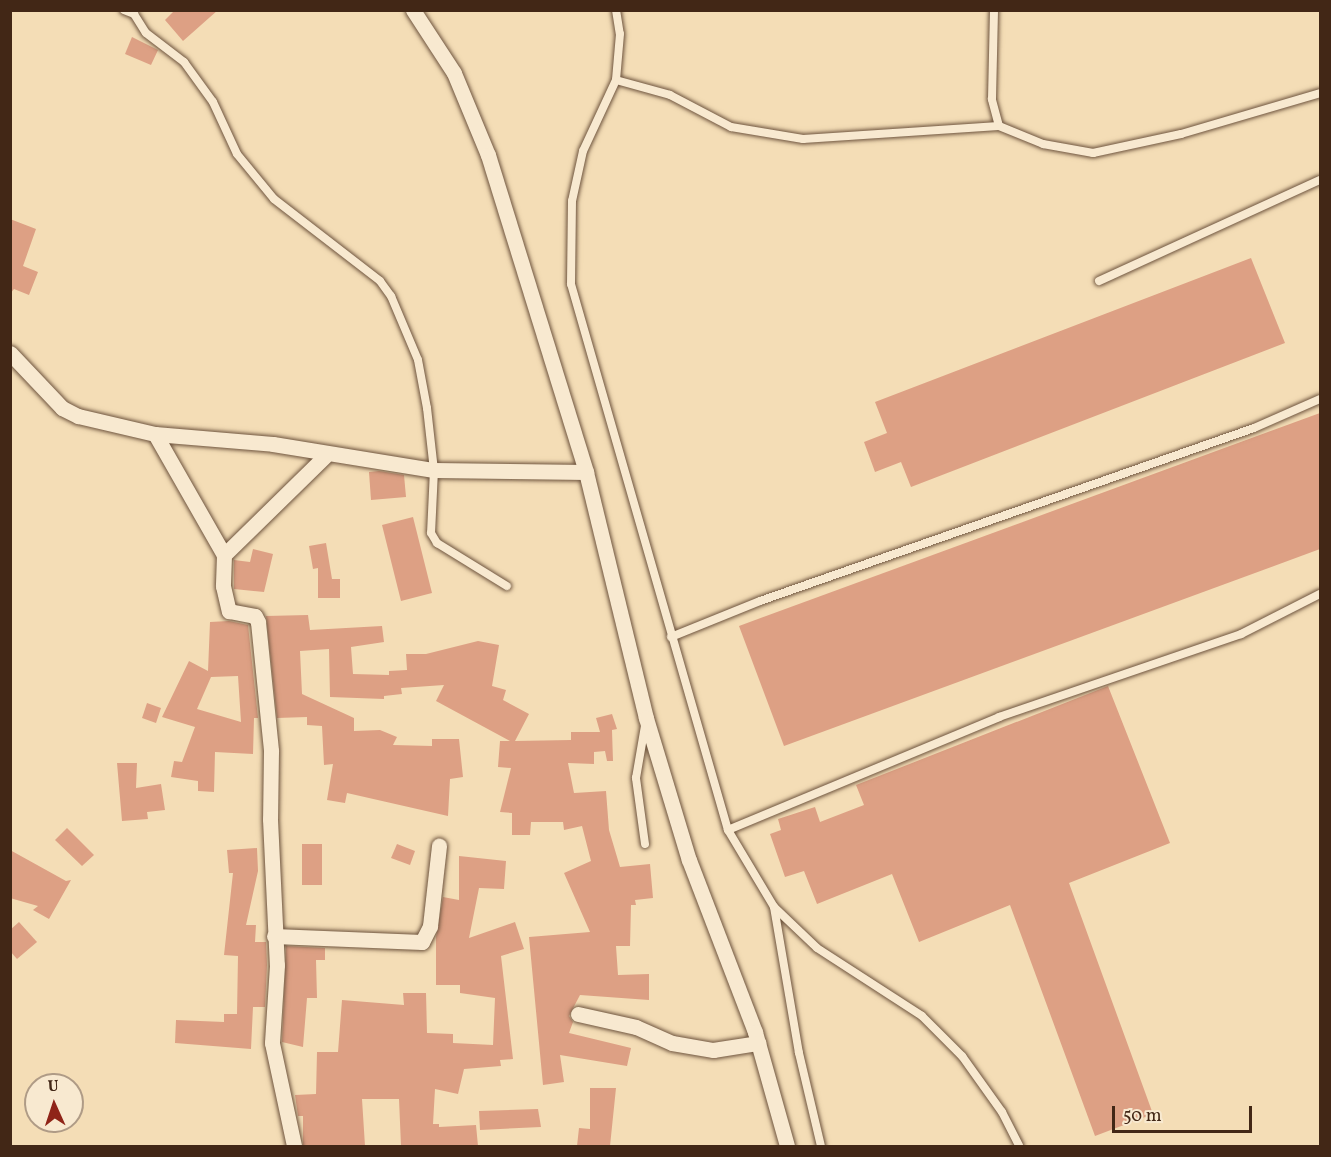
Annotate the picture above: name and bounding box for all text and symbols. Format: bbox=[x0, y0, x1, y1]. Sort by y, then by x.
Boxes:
north arrow bbox=[24, 1073, 84, 1133]
text: U bbox=[47, 1076, 59, 1098]
scale bar bbox=[1115, 1094, 1254, 1132]
text: 50 m bbox=[1123, 1104, 1162, 1129]

